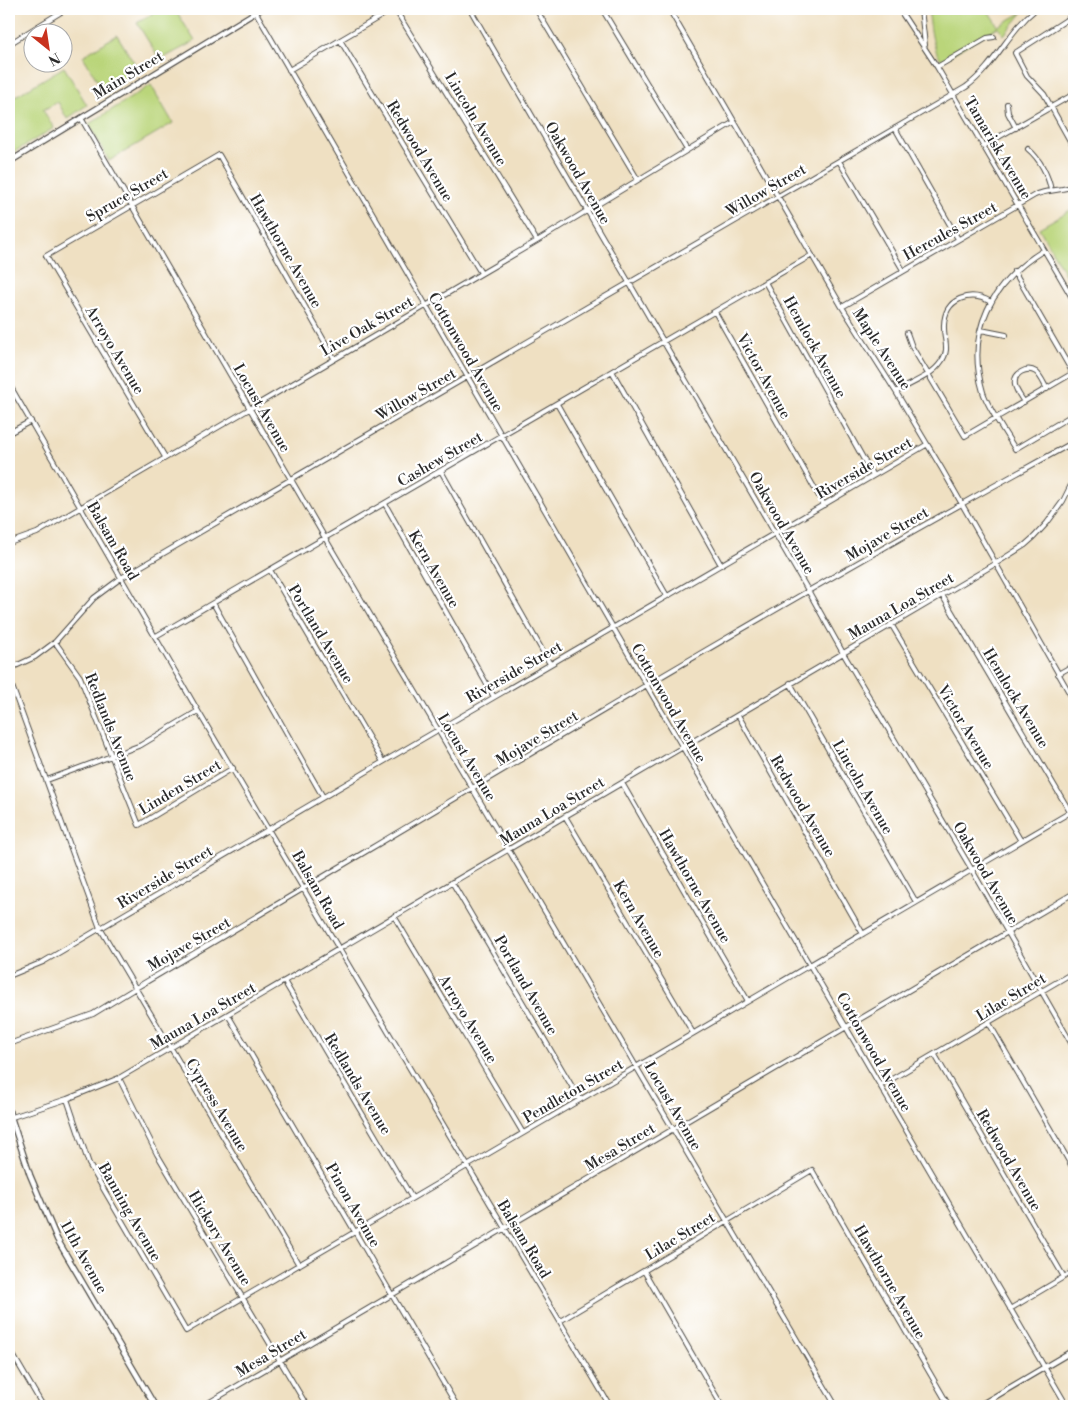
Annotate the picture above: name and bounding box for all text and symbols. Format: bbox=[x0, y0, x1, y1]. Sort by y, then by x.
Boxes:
north arrow bbox=[22, 22, 72, 72]
street label: Main Street bbox=[90, 47, 167, 104]
text: N bbox=[45, 48, 63, 69]
street label: Lincoln Avenue bbox=[440, 69, 511, 169]
street label: Tamarisk Avenue bbox=[959, 93, 1036, 203]
street label: Redwood Avenue bbox=[382, 97, 457, 205]
street label: Oakwood Avenue bbox=[541, 119, 615, 228]
street label: Willow Street bbox=[722, 160, 810, 221]
street label: Spruce Street bbox=[83, 164, 172, 227]
street label: Hawthorne Avenue bbox=[245, 191, 326, 312]
street label: Hercules Street bbox=[900, 197, 1001, 265]
street label: Cottonwood Avenue bbox=[424, 289, 507, 415]
street label: Live Oak Street bbox=[318, 292, 418, 361]
street label: Hemlock Avenue bbox=[779, 293, 850, 402]
street label: Arroyo Avenue bbox=[80, 302, 148, 398]
street label: Maple Avenue bbox=[848, 305, 915, 394]
street label: Victor Avenue bbox=[732, 329, 795, 422]
street label: Locust Avenue bbox=[229, 361, 295, 456]
street label: Willow Street bbox=[372, 364, 460, 425]
street label: Cashew Street bbox=[394, 427, 487, 491]
street label: Riverside Street bbox=[813, 433, 916, 504]
street label: Oakwood Avenue bbox=[745, 469, 819, 578]
street label: Balsam Road bbox=[82, 498, 143, 584]
street label: Mojave Street bbox=[842, 503, 933, 566]
street label: Kern Avenue bbox=[404, 527, 463, 612]
street label: Mauna Loa Street bbox=[845, 568, 958, 644]
street label: Portland Avenue bbox=[284, 581, 358, 687]
street label: Riverside Street bbox=[463, 637, 566, 708]
street label: Cottonwood Avenue bbox=[627, 640, 710, 766]
street label: Hemlock Avenue bbox=[978, 645, 1053, 752]
street label: Redlands Avenue bbox=[80, 670, 141, 784]
street label: Victor Avenue bbox=[932, 681, 998, 773]
street label: Mojave Street bbox=[493, 706, 582, 770]
street label: Locust Avenue bbox=[433, 710, 500, 805]
street label: Lincoln Avenue bbox=[828, 737, 897, 838]
street label: Redwood Avenue bbox=[766, 752, 839, 861]
street label: Linden Street bbox=[136, 755, 225, 819]
street label: Mauna Loa Street bbox=[496, 772, 609, 850]
street label: Oakwood Avenue bbox=[949, 819, 1023, 928]
street label: Hawthorne Avenue bbox=[654, 826, 735, 947]
street label: Riverside Street bbox=[114, 841, 217, 913]
street label: Balsam Road bbox=[287, 847, 348, 933]
street label: Kern Avenue bbox=[609, 877, 668, 962]
street label: Mojave Street bbox=[144, 913, 235, 976]
street label: Portland Avenue bbox=[489, 932, 562, 1039]
street label: Lilac Street bbox=[973, 969, 1050, 1026]
street label: Arroyo Avenue bbox=[433, 971, 501, 1067]
street label: Mauna Loa Street bbox=[147, 978, 260, 1054]
street label: Cottonwood Avenue bbox=[832, 989, 915, 1115]
street label: Redlands Avenue bbox=[320, 1030, 395, 1138]
street label: Cypress Avenue bbox=[181, 1055, 252, 1155]
street label: Pendleton Street bbox=[520, 1055, 627, 1128]
street label: Locust Avenue bbox=[640, 1059, 706, 1154]
street label: Redwood Avenue bbox=[972, 1106, 1045, 1215]
street label: Mesa Street bbox=[582, 1119, 660, 1176]
street label: Banning Avenue bbox=[93, 1159, 165, 1265]
street label: Pinon Avenue bbox=[321, 1160, 384, 1251]
street label: Hickory Avenue bbox=[184, 1187, 255, 1289]
street label: Balsam Road bbox=[492, 1196, 555, 1282]
street label: Lilac Street bbox=[642, 1208, 719, 1265]
street label: 11th Avenue bbox=[56, 1217, 111, 1297]
street label: Hawthorne Avenue bbox=[849, 1222, 930, 1343]
street label: Mesa Street bbox=[233, 1325, 311, 1382]

